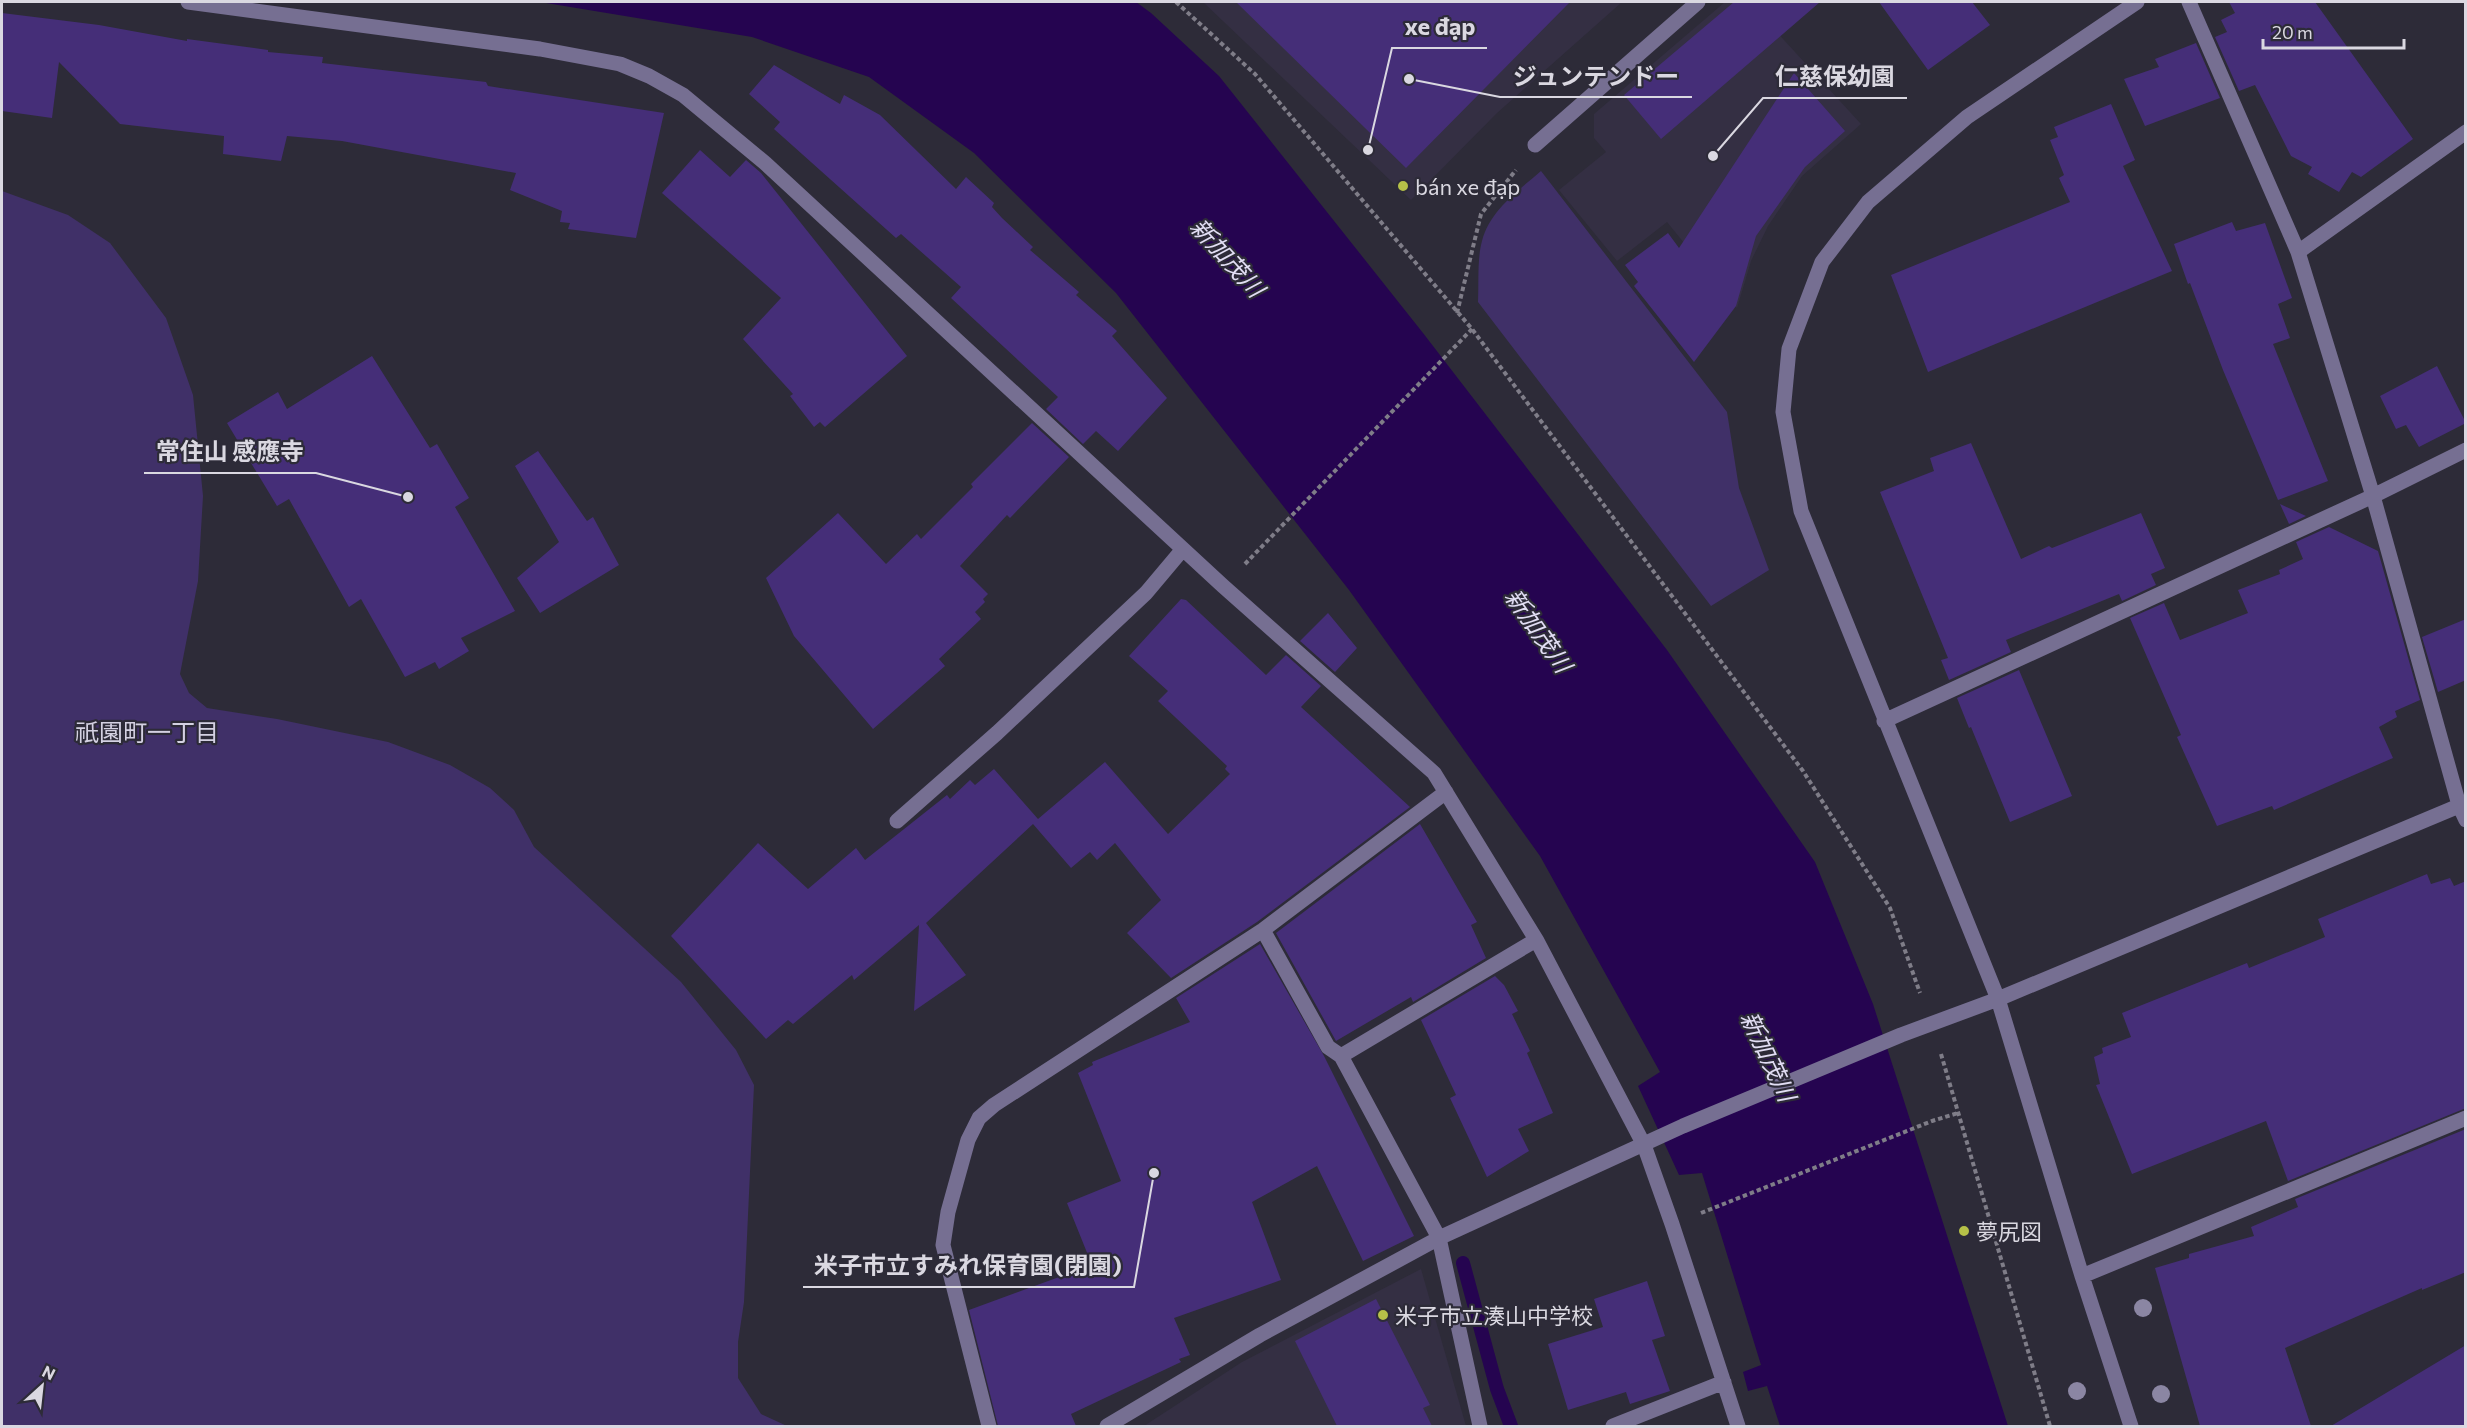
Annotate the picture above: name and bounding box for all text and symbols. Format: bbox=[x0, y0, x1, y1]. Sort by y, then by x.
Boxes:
callout: xe đạp bbox=[1392, 6, 1487, 48]
text: xe đạp bbox=[1405, 11, 1475, 40]
scale bar bbox=[2263, 12, 2404, 50]
text: 20 m bbox=[2272, 21, 2313, 43]
callout: ジュンテンドー bbox=[1500, 55, 1692, 97]
callout: 仁慈保幼園 bbox=[1763, 56, 1907, 98]
text: ジュンテンドー bbox=[1513, 61, 1679, 90]
text: 仁慈保幼園 bbox=[1775, 61, 1895, 90]
place label: bán xe đạp bbox=[1415, 173, 1520, 200]
marker: bán xe đạp bbox=[1396, 179, 1410, 193]
water label: 新加茂川 bbox=[1185, 212, 1273, 305]
callout: 常住山 感應寺 bbox=[144, 431, 316, 473]
text: 常住山 感應寺 bbox=[156, 436, 304, 465]
water label: 新加茂川 bbox=[1500, 582, 1580, 680]
district label: 祇園町一丁目 bbox=[75, 717, 219, 746]
water label: 新加茂川 bbox=[1736, 1006, 1804, 1108]
place label: 夢尻図 bbox=[1976, 1218, 2042, 1245]
marker: 夢尻図 bbox=[1957, 1224, 1971, 1238]
callout: 米子市立すみれ保育園(閉園) bbox=[803, 1245, 1134, 1287]
text: 米子市立すみれ保育園(閉園) bbox=[814, 1250, 1122, 1279]
place label: 米子市立湊山中学校 bbox=[1395, 1302, 1593, 1329]
marker: 米子市立湊山中学校 bbox=[1376, 1308, 1390, 1322]
north arrow bbox=[12, 1356, 72, 1416]
text: N bbox=[39, 1361, 59, 1383]

